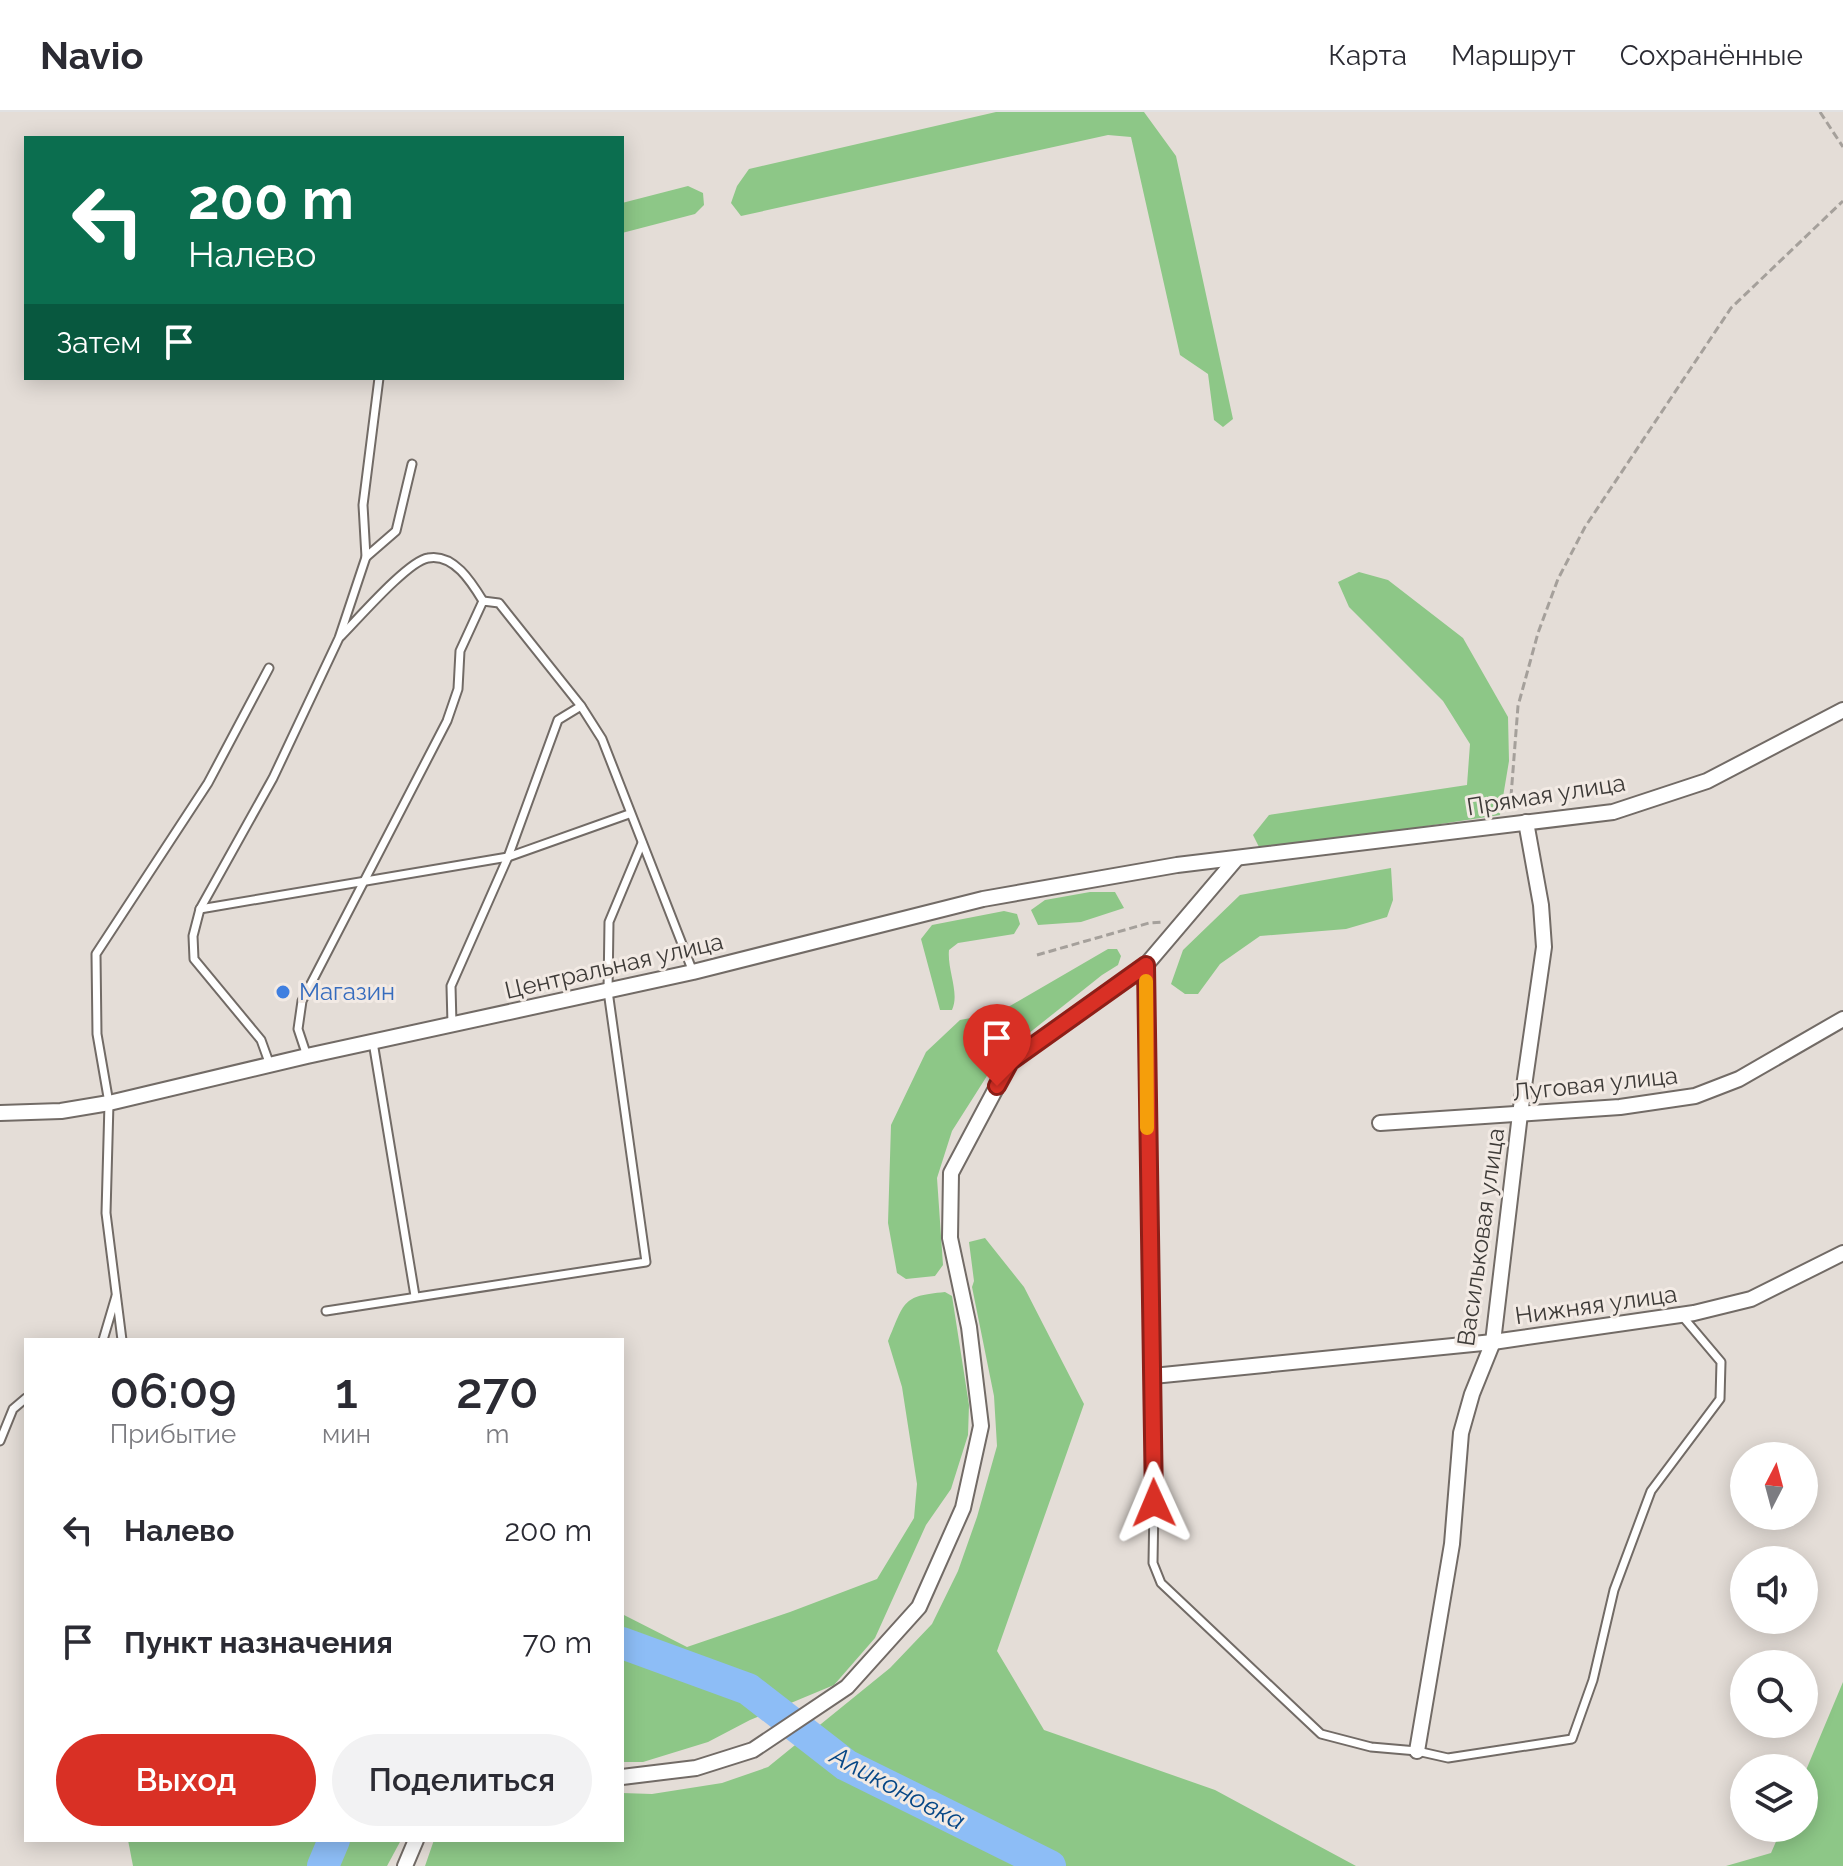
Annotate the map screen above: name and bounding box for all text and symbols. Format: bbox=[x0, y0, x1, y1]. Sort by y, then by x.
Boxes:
text: Navio bbox=[40, 33, 143, 78]
text: Карта bbox=[1328, 39, 1407, 72]
text: Маршрут bbox=[1451, 39, 1576, 72]
text: Сохранённые bbox=[1620, 39, 1803, 72]
text: 200 m bbox=[188, 166, 354, 232]
icon: left bbox=[56, 168, 160, 272]
text: Налево bbox=[188, 233, 316, 275]
icon: arrive bbox=[157, 320, 201, 364]
text: Затем bbox=[56, 325, 141, 360]
street label: Прямая улица bbox=[1465, 768, 1627, 821]
street label: Центральная улица bbox=[502, 926, 726, 1005]
place label: Магазин bbox=[299, 977, 395, 1006]
marker: Магазин bbox=[274, 983, 292, 1001]
pin bbox=[963, 1004, 1031, 1086]
icon: arrive bbox=[975, 1016, 1019, 1060]
street label: Луговая улица bbox=[1511, 1060, 1679, 1107]
street label: Васильковая улица bbox=[1451, 1126, 1510, 1348]
street label: Нижняя улица bbox=[1513, 1279, 1679, 1330]
text: 06:09 bbox=[109, 1363, 237, 1419]
text: 1 bbox=[335, 1363, 358, 1419]
text: 270 bbox=[456, 1363, 538, 1419]
text: Прибытие bbox=[110, 1419, 236, 1449]
text: мин bbox=[322, 1419, 371, 1449]
text: m bbox=[485, 1419, 509, 1449]
north arrow bbox=[1730, 1442, 1818, 1530]
map controls bbox=[1730, 1442, 1818, 1842]
position arrow bbox=[1112, 1461, 1196, 1545]
icon: left bbox=[56, 1508, 100, 1552]
text: Налево bbox=[124, 1513, 234, 1548]
text: 200 m bbox=[504, 1513, 592, 1548]
button: sound bbox=[1730, 1546, 1818, 1634]
icon: arrive bbox=[56, 1620, 100, 1664]
text: Пункт назначения bbox=[124, 1625, 393, 1660]
text: 70 m bbox=[522, 1625, 592, 1660]
button: search bbox=[1730, 1650, 1818, 1738]
button: Выход bbox=[56, 1734, 316, 1826]
button: Поделиться bbox=[332, 1734, 592, 1826]
water label: Аликоновка bbox=[824, 1739, 970, 1836]
button: layers bbox=[1730, 1754, 1818, 1842]

